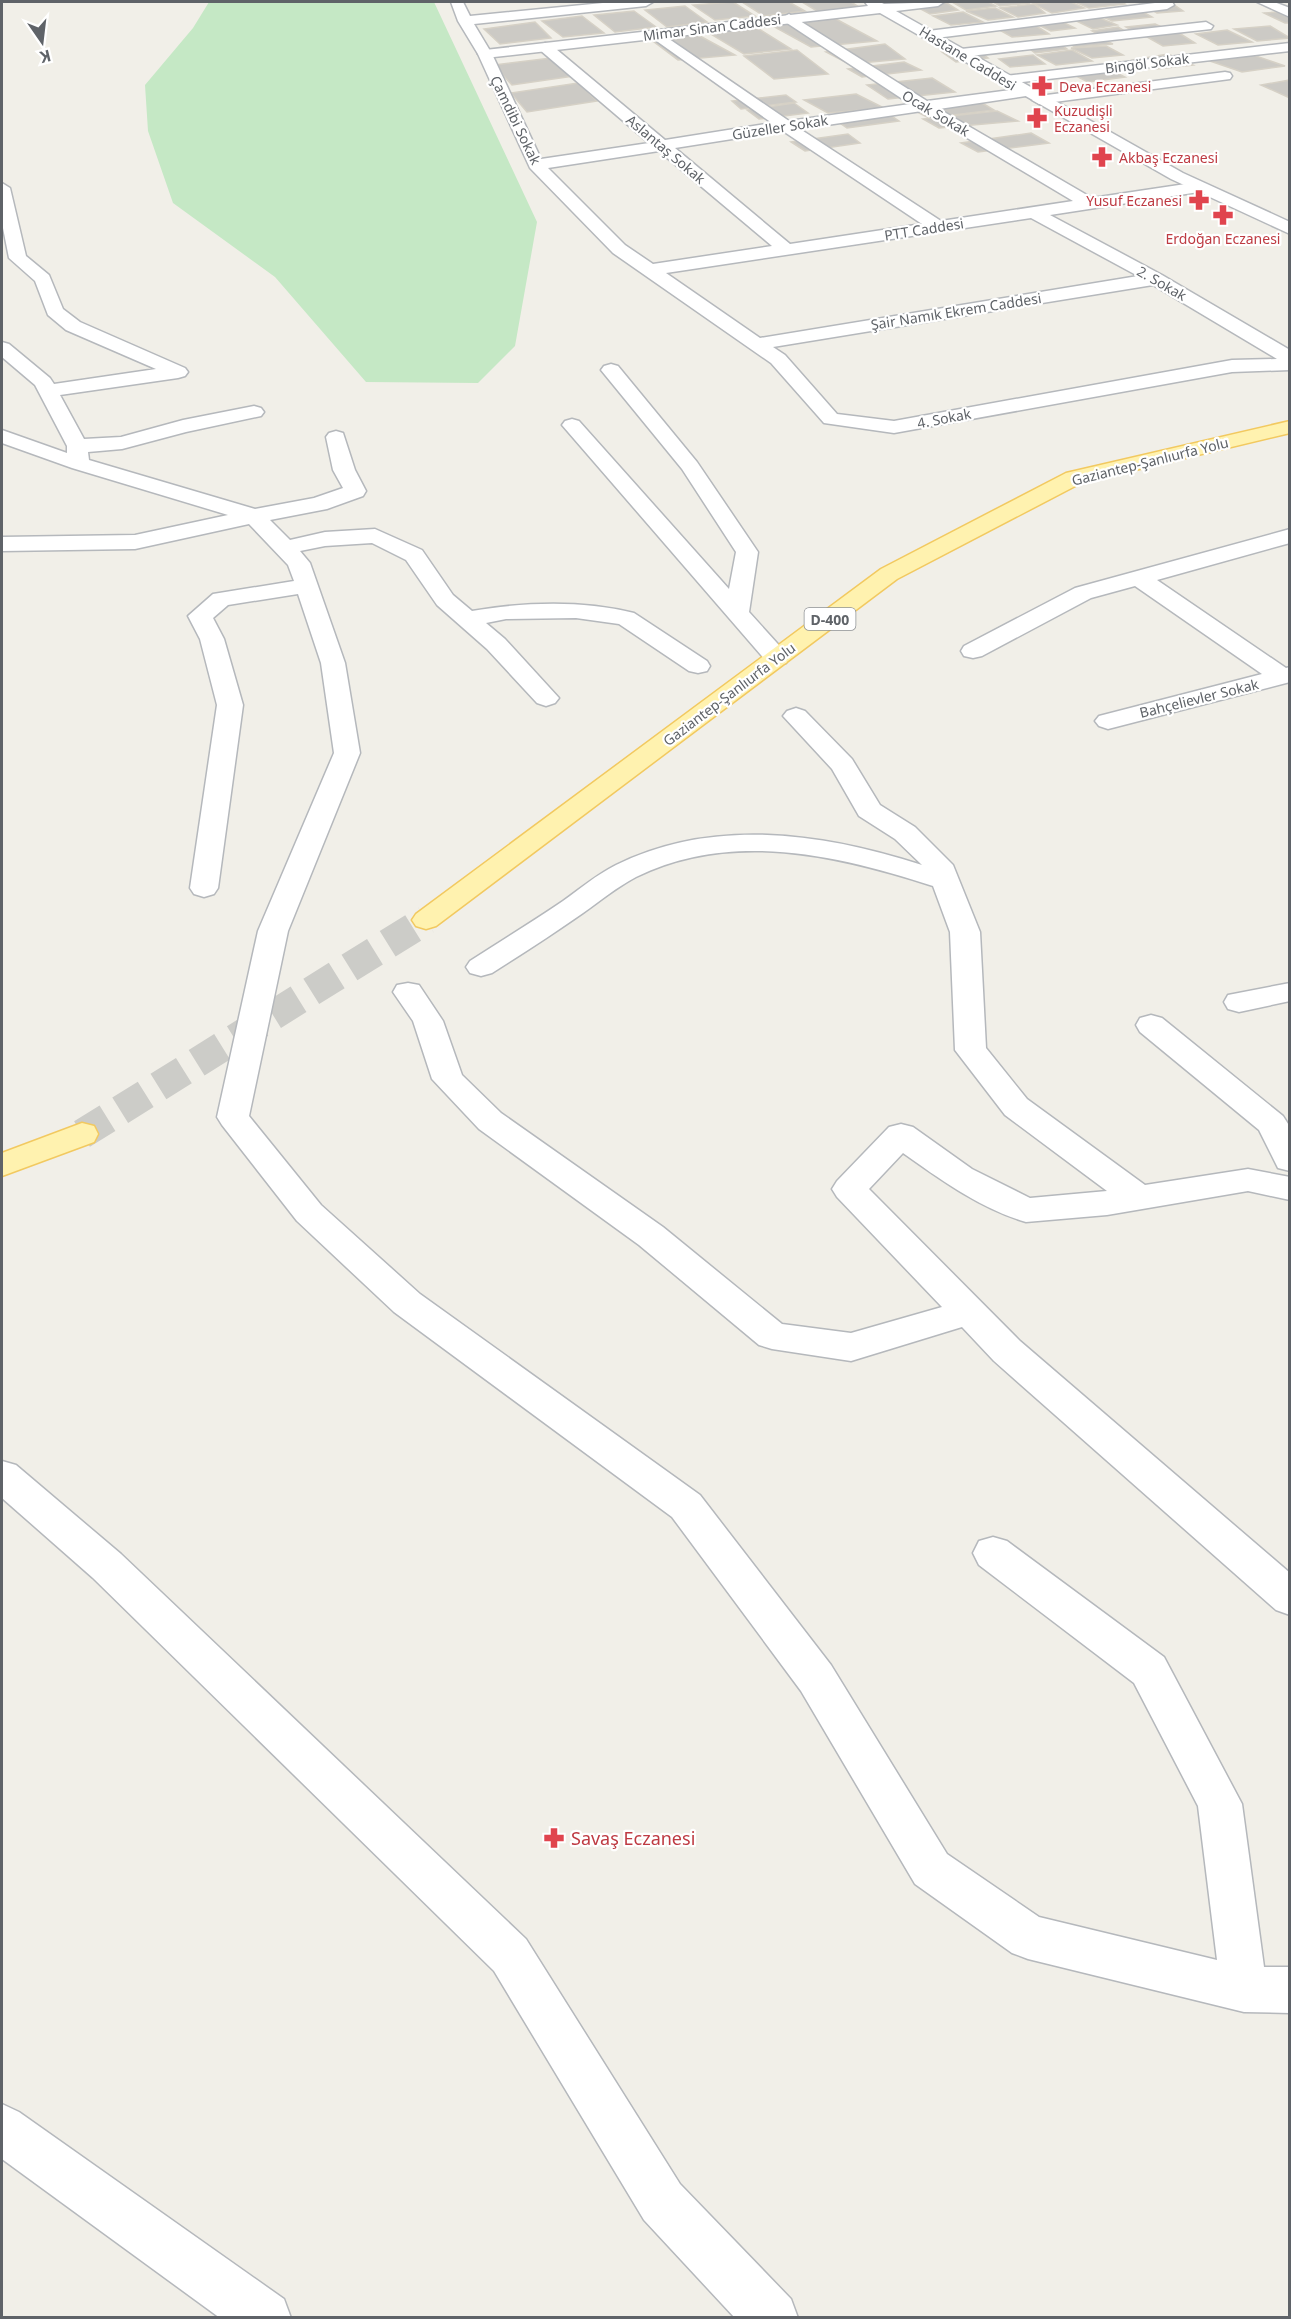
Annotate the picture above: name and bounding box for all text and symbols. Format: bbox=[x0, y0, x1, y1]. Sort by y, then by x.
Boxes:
street label: Mimar Sinan Caddesi bbox=[642, 9, 782, 45]
north arrow bbox=[12, 12, 72, 72]
street label: Hastane Caddesi bbox=[916, 21, 1020, 95]
text: K bbox=[37, 45, 53, 69]
street label: Bingöl Sokak bbox=[1104, 48, 1191, 78]
street label: Çamdibi Sokak bbox=[486, 72, 546, 168]
pharmacy icon: Deva Eczanesi bbox=[1030, 74, 1054, 98]
place label: Deva Eczanesi bbox=[1059, 77, 1151, 96]
street label: Ocak Sokak bbox=[899, 85, 974, 141]
place label: Kuzudişli Eczanesi bbox=[1054, 101, 1113, 136]
pharmacy icon: Kuzudişli Eczanesi bbox=[1025, 106, 1049, 130]
street label: Aslantaş Sokak bbox=[622, 110, 710, 188]
street label: Güzeller Sokak bbox=[731, 110, 830, 144]
pharmacy icon: Akbaş Eczanesi bbox=[1090, 145, 1114, 169]
place label: Akbaş Eczanesi bbox=[1119, 148, 1218, 167]
pharmacy icon: Yusuf Eczanesi bbox=[1187, 188, 1211, 212]
place label: Yusuf Eczanesi bbox=[1086, 191, 1182, 210]
pharmacy icon: Erdoğan Eczanesi bbox=[1211, 203, 1235, 227]
street label: PTT Caddesi bbox=[883, 213, 965, 245]
place label: Erdoğan Eczanesi bbox=[1166, 229, 1280, 248]
street label: 2. Sokak bbox=[1134, 261, 1191, 305]
street label: Şair Namık Ekrem Caddesi bbox=[869, 288, 1043, 334]
street label: 4. Sokak bbox=[915, 403, 973, 433]
street label: Gaziantep-Şanlıurfa Yolu bbox=[1070, 432, 1230, 490]
road number: D-400 bbox=[804, 608, 856, 630]
street label: Gaziantep-Şanlıurfa Yolu bbox=[659, 638, 799, 750]
street label: Bahçelievler Sokak bbox=[1137, 674, 1261, 722]
pharmacy icon: Savaş Eczanesi bbox=[542, 1826, 566, 1850]
place label: Savaş Eczanesi bbox=[571, 1826, 695, 1850]

